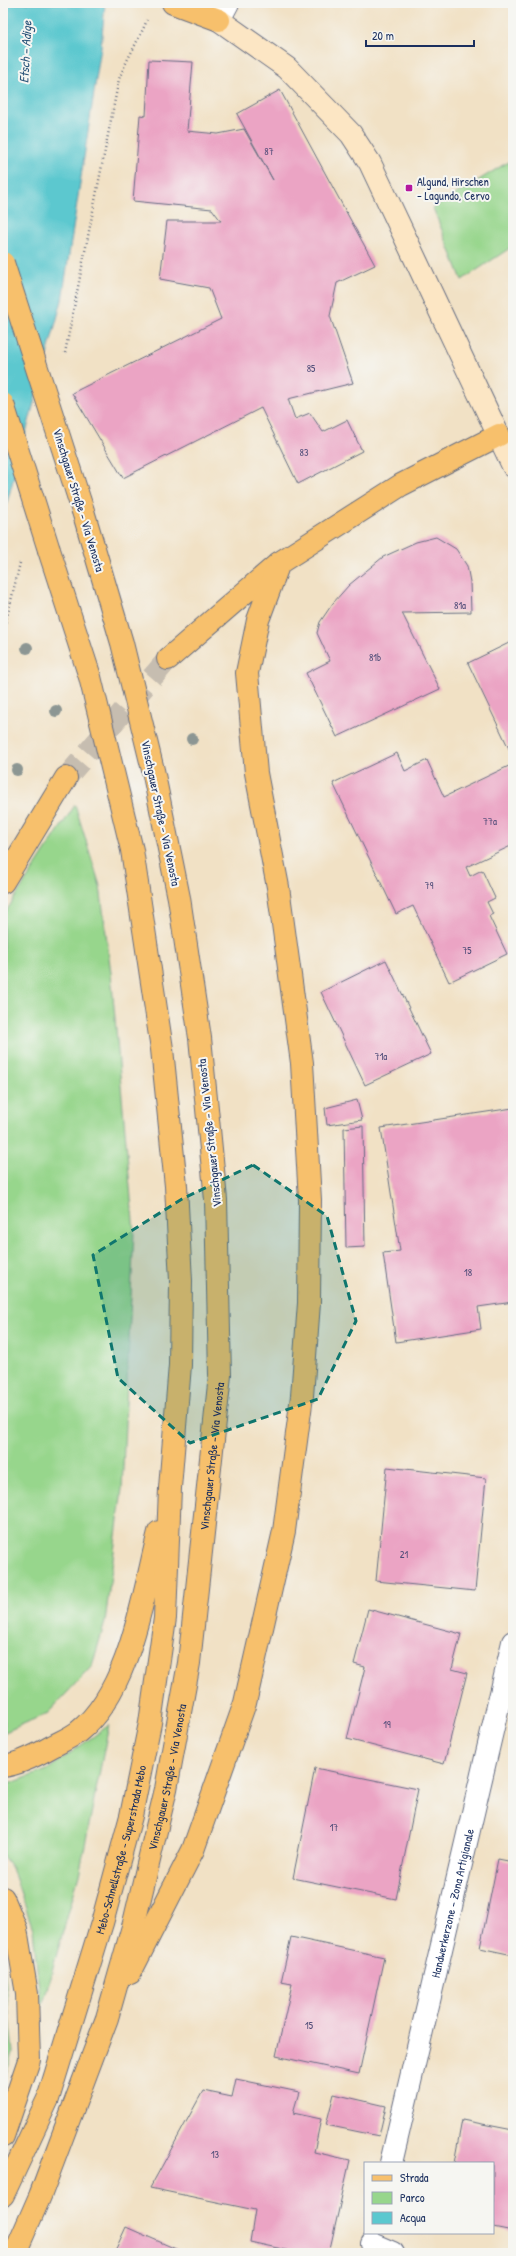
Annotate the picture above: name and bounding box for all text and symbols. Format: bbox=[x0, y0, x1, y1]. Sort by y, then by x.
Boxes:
water label: Etsch - Adige bbox=[14, 20, 37, 84]
scale bar bbox=[366, 22, 474, 48]
text: 20 m bbox=[372, 27, 394, 44]
house number: 87 bbox=[264, 145, 274, 158]
place label: Algund, Hirschen - Lagundo, Cervo bbox=[417, 173, 490, 204]
marker: Algund, Hirschen - Lagundo, Cervo bbox=[404, 183, 414, 193]
house number: 85 bbox=[307, 362, 316, 375]
street label: Vinschgauer Straße - Via Venosta bbox=[49, 426, 109, 574]
house number: 83 bbox=[300, 446, 309, 459]
house number: 81a bbox=[454, 599, 466, 612]
house number: 81b bbox=[369, 651, 381, 664]
street label: Vinschgauer Straße - Via Venosta bbox=[137, 738, 185, 888]
house number: 77a bbox=[483, 815, 497, 828]
house number: 79 bbox=[425, 879, 434, 892]
house number: 75 bbox=[462, 944, 472, 957]
house number: 71a bbox=[375, 1050, 387, 1063]
street label: Vinschgauer Straße - Via Venosta bbox=[193, 1058, 225, 1208]
house number: 18 bbox=[464, 1266, 472, 1279]
street label: Vinschgauer Straße - Via Venosta bbox=[195, 1381, 228, 1531]
house number: 21 bbox=[400, 1548, 409, 1561]
street label: Vinschgauer Straße - Via Venosta bbox=[143, 1702, 190, 1852]
house number: 19 bbox=[383, 1718, 391, 1731]
street label: Mebo-Schnellstraße - Superstrada Mebo bbox=[91, 1763, 150, 1936]
house number: 17 bbox=[330, 1821, 338, 1834]
street label: Handwerkerzone - Zona Artigianale bbox=[426, 1827, 478, 1979]
house number: 15 bbox=[305, 2019, 314, 2032]
house number: 13 bbox=[211, 2148, 220, 2161]
legend bbox=[364, 2162, 494, 2234]
text: Strada bbox=[400, 2169, 429, 2186]
text: Parco bbox=[400, 2189, 425, 2206]
text: Acqua bbox=[400, 2209, 426, 2226]

